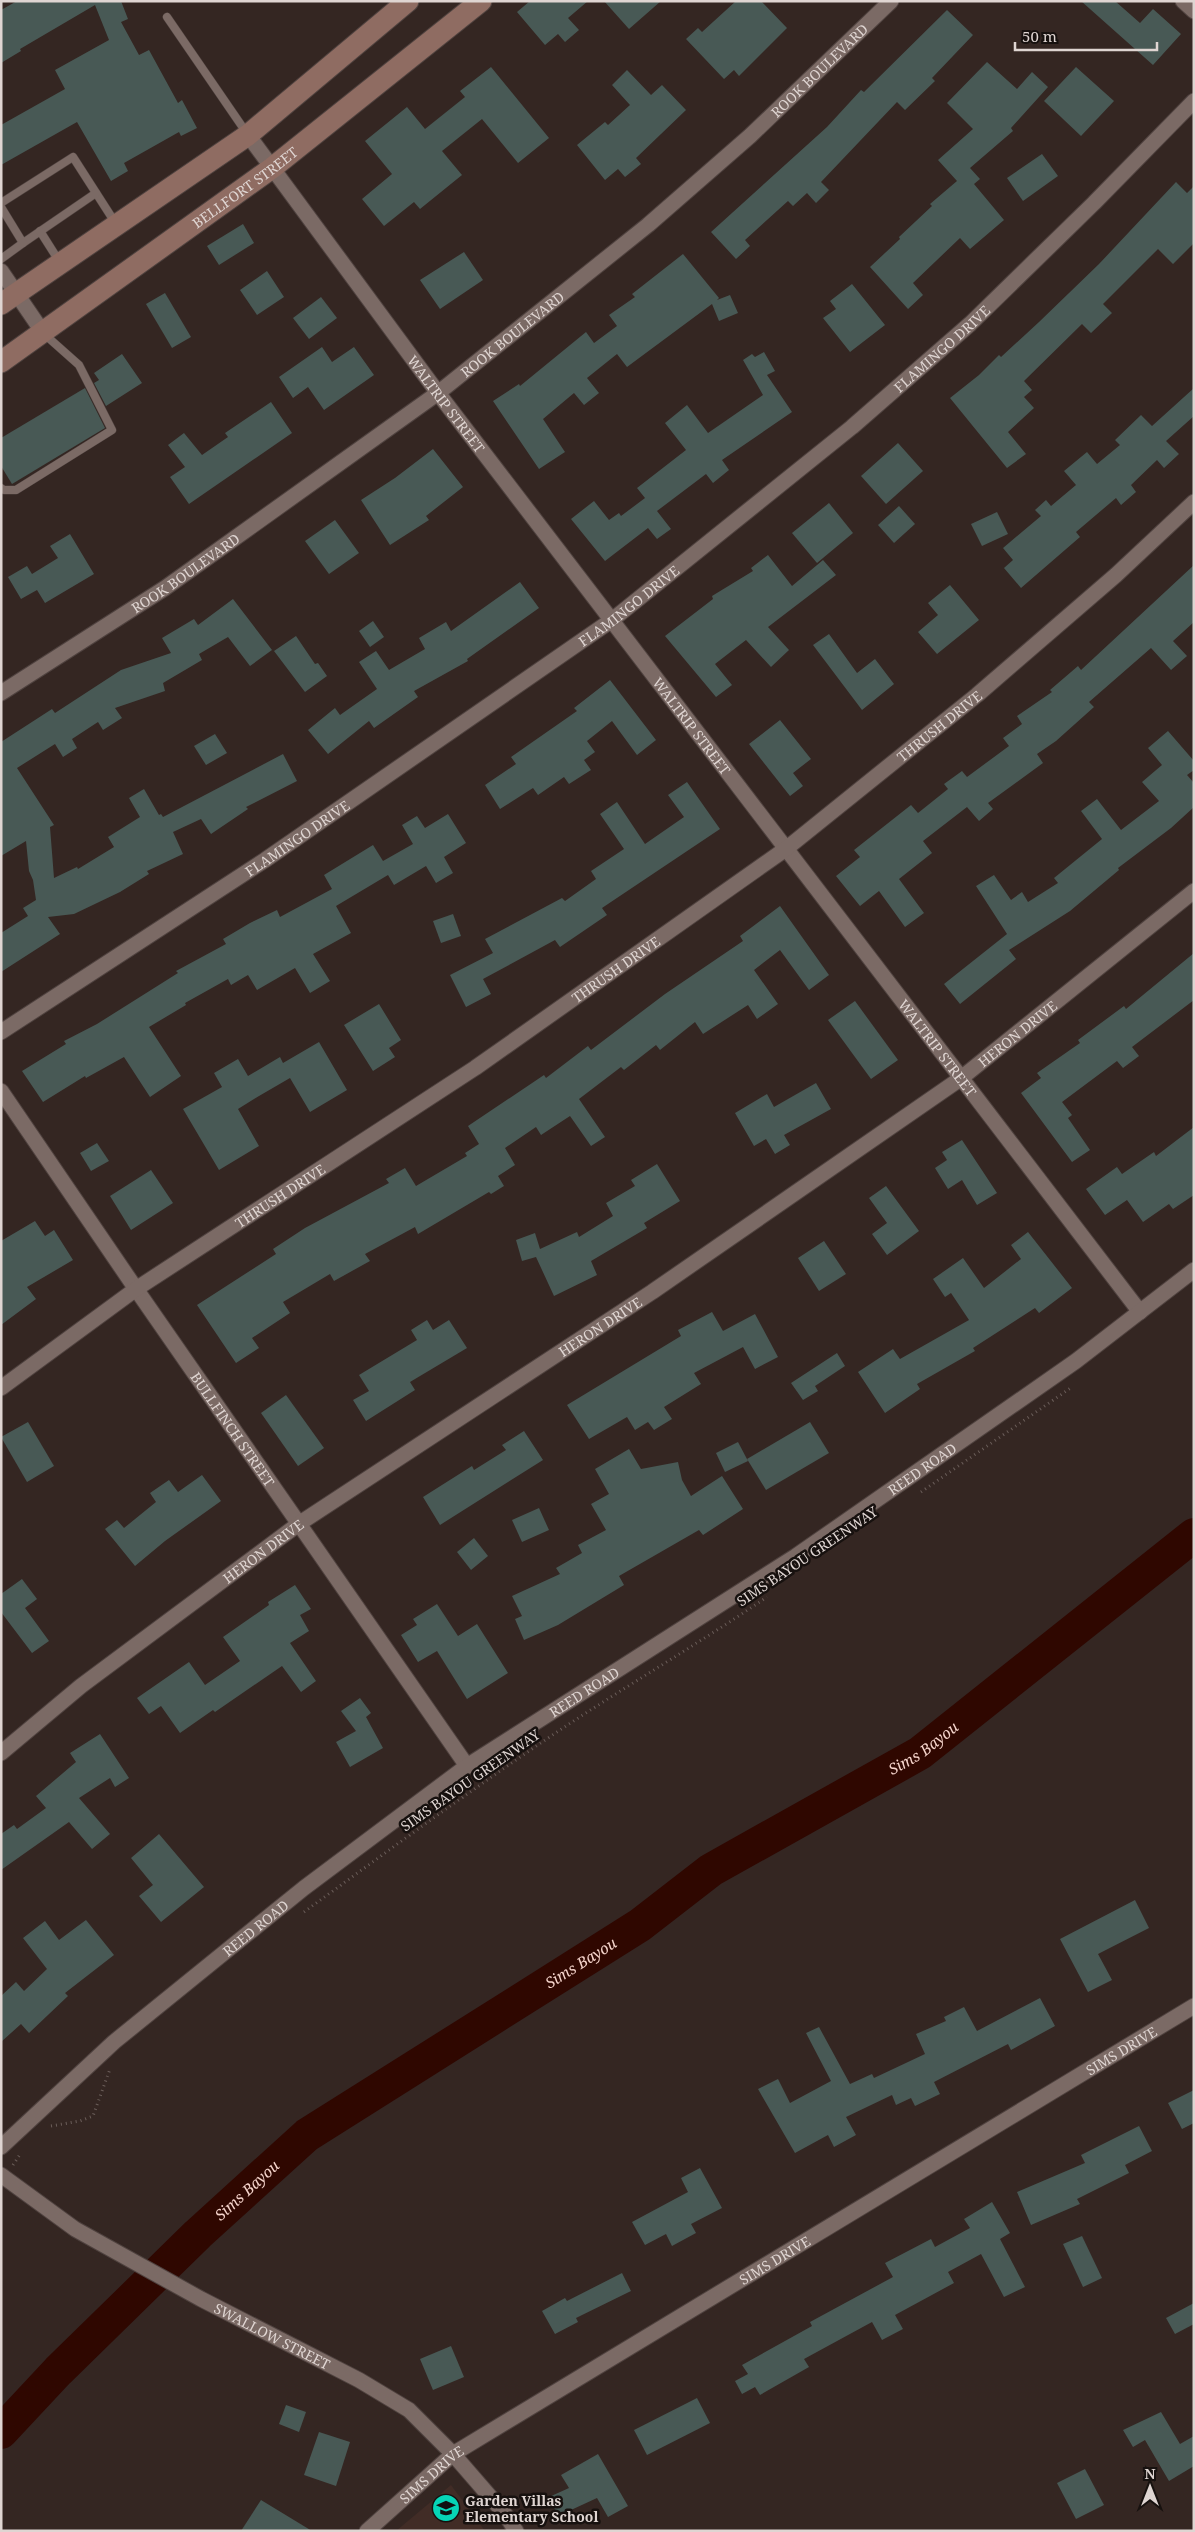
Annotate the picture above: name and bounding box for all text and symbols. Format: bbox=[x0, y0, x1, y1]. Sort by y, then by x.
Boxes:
street label: ROOK BOULEVARD bbox=[766, 19, 872, 121]
scale bar bbox=[1015, 20, 1158, 52]
text: 50 m bbox=[1022, 26, 1057, 46]
street label: BELLFORT STREET bbox=[188, 142, 302, 232]
street label: ROOK BOULEVARD bbox=[456, 287, 568, 381]
street label: FLAMINGO DRIVE bbox=[889, 300, 994, 396]
street label: WALTRIP STREET bbox=[404, 351, 490, 457]
street label: ROOK BOULEVARD bbox=[127, 529, 243, 617]
street label: FLAMINGO DRIVE bbox=[574, 560, 683, 650]
street label: WALTRIP STREET bbox=[649, 673, 736, 778]
street label: THRUSH DRIVE bbox=[893, 685, 986, 766]
street label: FLAMINGO DRIVE bbox=[241, 795, 353, 880]
street label: THRUSH DRIVE bbox=[568, 931, 664, 1007]
street label: WALTRIP STREET bbox=[895, 995, 981, 1100]
street label: HERON DRIVE bbox=[974, 996, 1061, 1071]
street label: THRUSH DRIVE bbox=[231, 1159, 329, 1232]
street label: HERON DRIVE bbox=[554, 1292, 645, 1361]
street label: BULLFINCH STREET bbox=[187, 1368, 280, 1490]
street label: REED ROAD bbox=[884, 1438, 960, 1499]
street label: SIMS BAYOU GREENWAY bbox=[733, 1502, 881, 1610]
street label: HERON DRIVE bbox=[219, 1514, 307, 1587]
street label: REED ROAD bbox=[545, 1662, 622, 1721]
water label: Sims Bayou bbox=[885, 1717, 962, 1779]
street label: SIMS BAYOU GREENWAY bbox=[397, 1724, 544, 1835]
street label: REED ROAD bbox=[218, 1895, 292, 1960]
water label: Sims Bayou bbox=[541, 1932, 620, 1993]
street label: SIMS DRIVE bbox=[1082, 2021, 1160, 2079]
water label: Sims Bayou bbox=[210, 2155, 283, 2224]
street label: SIMS DRIVE bbox=[735, 2231, 814, 2288]
street label: SWALLOW STREET bbox=[211, 2298, 334, 2373]
street label: SIMS DRIVE bbox=[395, 2440, 467, 2507]
north arrow bbox=[1125, 2462, 1175, 2512]
text: N bbox=[1144, 2464, 1156, 2483]
place label: Garden Villas Elementary School bbox=[465, 2491, 598, 2526]
school or university icon: Garden Villas Elementary School bbox=[431, 2493, 461, 2523]

